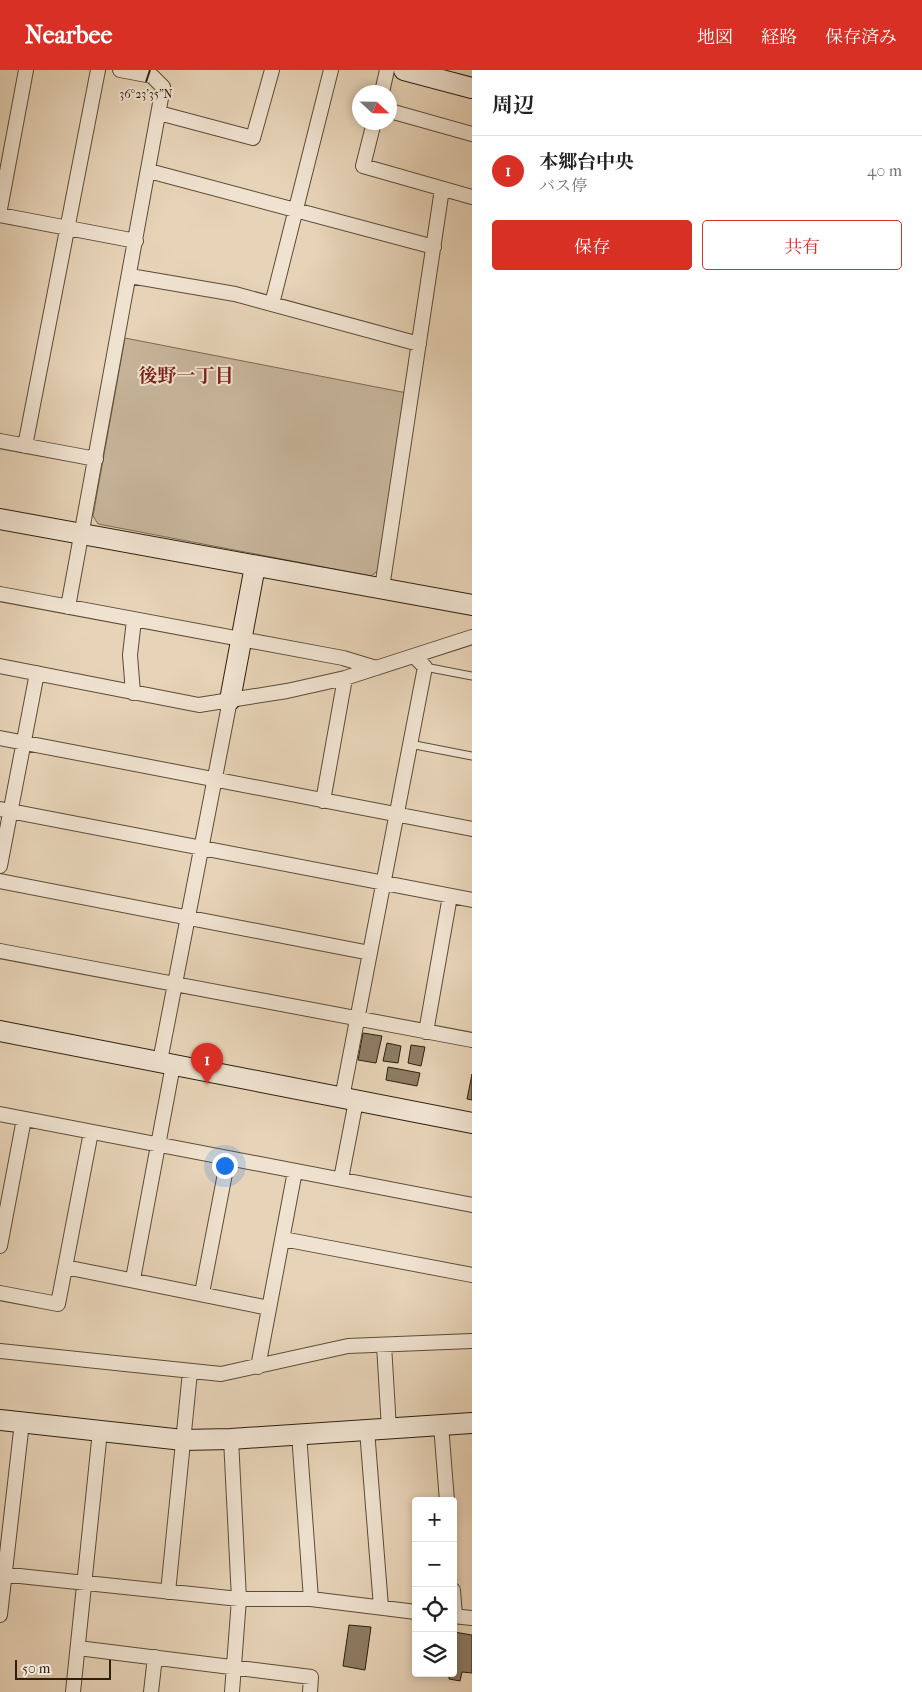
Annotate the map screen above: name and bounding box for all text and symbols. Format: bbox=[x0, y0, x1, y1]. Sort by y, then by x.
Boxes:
text: Nearbee bbox=[25, 21, 112, 49]
text: 地図 bbox=[697, 27, 733, 48]
text: 経路 bbox=[761, 27, 797, 48]
text: 保存済み bbox=[825, 27, 897, 48]
north arrow bbox=[352, 85, 397, 130]
text: 36°23'35"N bbox=[119, 87, 173, 101]
text: 周辺 bbox=[492, 93, 534, 117]
text: 本郷台中央 bbox=[539, 151, 634, 173]
text: 1 bbox=[505, 161, 511, 180]
text: 40 m bbox=[867, 161, 902, 180]
text: バス停 bbox=[539, 176, 587, 195]
button: 保存 bbox=[492, 220, 692, 270]
button: 共有 bbox=[702, 220, 902, 270]
district label: 後野一丁目 bbox=[138, 365, 234, 387]
pin: 1 bbox=[191, 1043, 223, 1084]
your location bbox=[212, 1153, 238, 1179]
map controls bbox=[412, 1497, 457, 1677]
button: + bbox=[412, 1497, 457, 1542]
button: − bbox=[412, 1542, 457, 1587]
button: locate bbox=[412, 1587, 457, 1632]
button: layers bbox=[412, 1632, 457, 1677]
scale bar bbox=[15, 1657, 111, 1680]
text: 50 m bbox=[22, 1660, 50, 1677]

